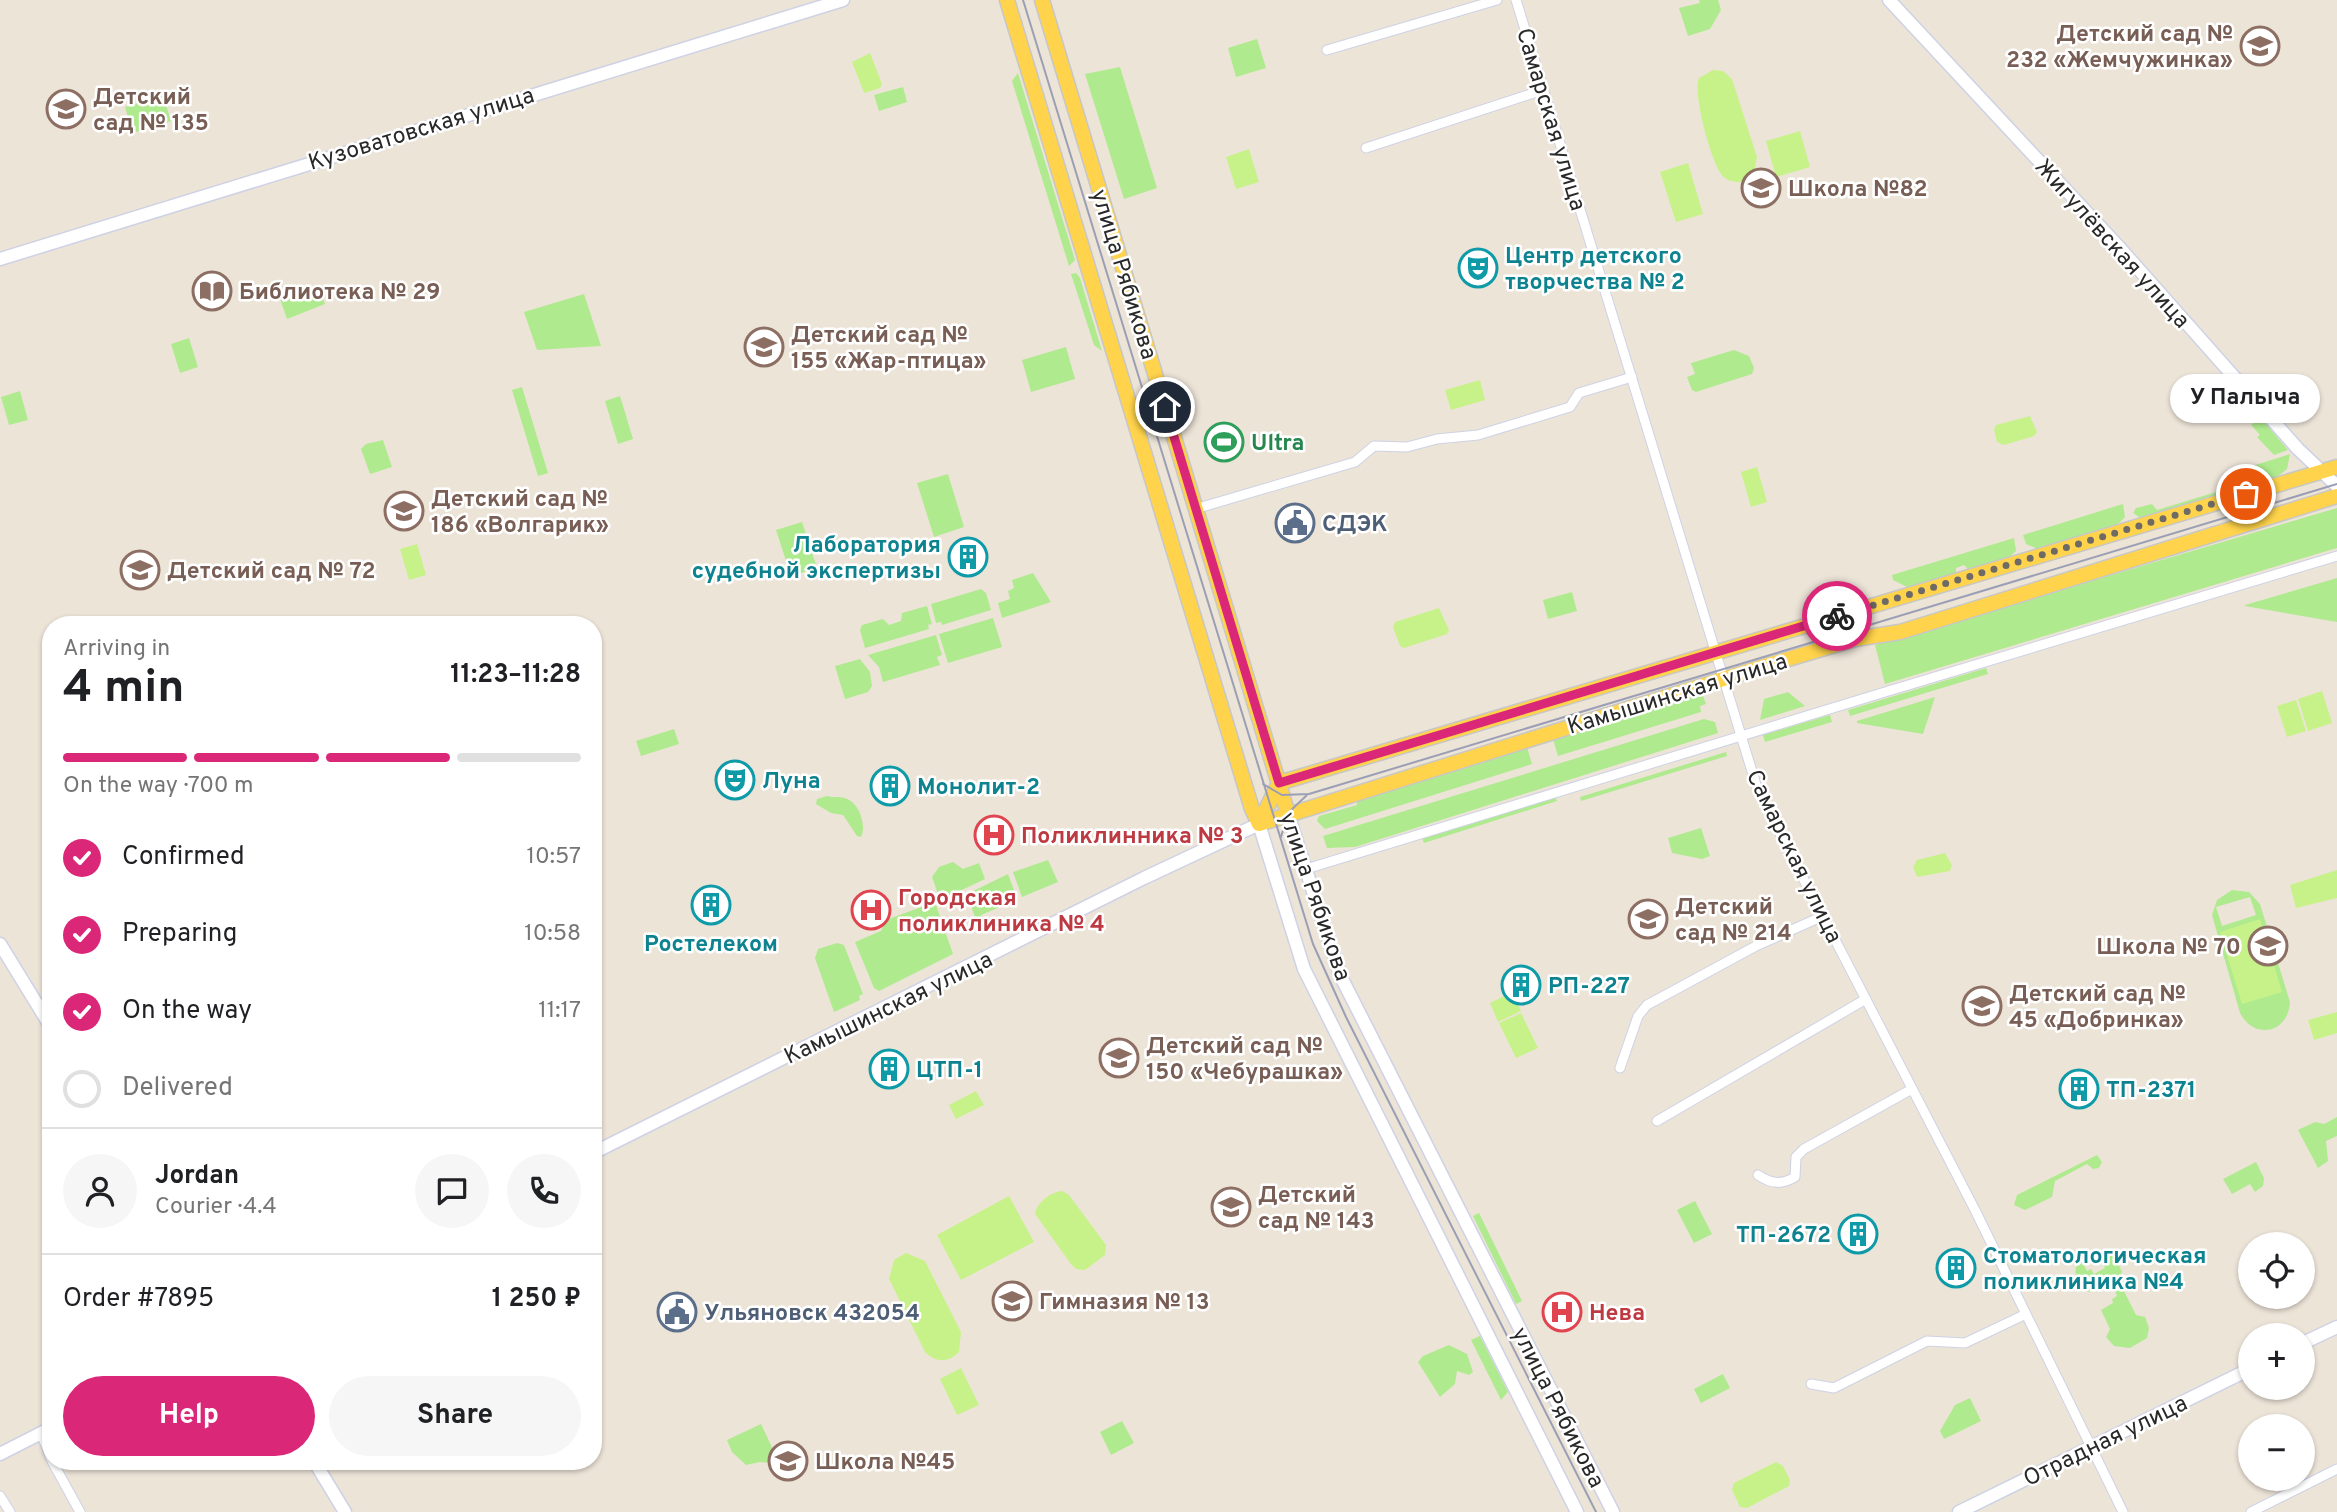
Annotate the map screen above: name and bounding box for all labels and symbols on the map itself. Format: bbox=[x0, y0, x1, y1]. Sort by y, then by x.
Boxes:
place label: Детский сад № 232 «Жемчужинка» bbox=[2006, 21, 2233, 76]
street label: Самарская улица bbox=[1508, 25, 1591, 215]
school or university icon: Детский сад № 232 «Жемчужинка» bbox=[2239, 25, 2281, 67]
street label: Кузоватовская улица bbox=[305, 82, 538, 179]
place label: Детский сад № 135 bbox=[93, 84, 209, 139]
school or university icon: Детский сад № 135 bbox=[45, 88, 87, 130]
street label: Жигулёвская улица bbox=[2027, 154, 2195, 336]
school or university icon: Школа №82 bbox=[1740, 167, 1782, 209]
place label: Школа №82 bbox=[1788, 176, 1928, 205]
street label: улица Рябикова bbox=[1083, 186, 1162, 363]
place label: Центр детского творчества № 2 bbox=[1505, 243, 1685, 298]
theatre icon: Центр детского творчества № 2 bbox=[1457, 247, 1499, 289]
library icon: Библиотека № 29 bbox=[191, 270, 233, 312]
place label: Библиотека № 29 bbox=[239, 279, 440, 308]
place label: Детский сад № 155 «Жар-птица» bbox=[791, 322, 987, 377]
school or university icon: Детский сад № 155 «Жар-птица» bbox=[743, 326, 785, 368]
callout: У Палыча bbox=[2171, 375, 2321, 424]
pin bbox=[1135, 377, 1195, 437]
sports icon: Ultra bbox=[1203, 421, 1245, 463]
place label: Ultra bbox=[1251, 430, 1304, 459]
pin bbox=[2216, 464, 2276, 524]
place label: Детский сад № 186 «Волгарик» bbox=[431, 486, 609, 541]
school or university icon: Детский сад № 186 «Волгарик» bbox=[383, 490, 425, 532]
public building icon: СДЭК bbox=[1274, 502, 1316, 544]
place label: СДЭК bbox=[1322, 511, 1388, 540]
place label: Лаборатория судебной экспертизы bbox=[692, 532, 941, 587]
building icon: Лаборатория судебной экспертизы bbox=[947, 536, 989, 578]
school or university icon: Детский сад № 72 bbox=[119, 549, 161, 591]
place label: Детский сад № 72 bbox=[167, 558, 376, 587]
courier bbox=[1802, 581, 1872, 651]
street label: Камышинская улица bbox=[1564, 648, 1791, 743]
theatre icon: Луна bbox=[714, 759, 756, 801]
building icon: Монолит-2 bbox=[869, 765, 911, 807]
street label: Самарская улица bbox=[1738, 766, 1847, 949]
place label: Луна bbox=[762, 768, 821, 797]
place label: Монолит-2 bbox=[917, 774, 1040, 803]
street label: улица Рябикова bbox=[1271, 809, 1356, 985]
hospital icon: Поликлинника № 3 bbox=[973, 814, 1015, 856]
place label: Поликлинника № 3 bbox=[1021, 823, 1244, 852]
building icon: Ростелеком bbox=[690, 884, 732, 926]
place label: Городская поликлиника № 4 bbox=[898, 885, 1105, 940]
hospital icon: Городская поликлиника № 4 bbox=[850, 889, 892, 931]
place label: Детский сад № 214 bbox=[1675, 894, 1792, 949]
school or university icon: Детский сад № 214 bbox=[1627, 898, 1669, 940]
school or university icon: Школа № 70 bbox=[2247, 925, 2289, 967]
place label: Ростелеком bbox=[644, 931, 778, 960]
place label: Школа № 70 bbox=[2096, 934, 2241, 963]
street label: Камышинская улица bbox=[780, 946, 998, 1072]
building icon: РП-227 bbox=[1500, 964, 1542, 1006]
place label: РП-227 bbox=[1548, 973, 1630, 1002]
place label: Детский сад № 45 «Добринка» bbox=[2009, 981, 2186, 1036]
school or university icon: Детский сад № 45 «Добринка» bbox=[1961, 985, 2003, 1027]
place label: Детский сад № 150 «Чебурашка» bbox=[1146, 1033, 1343, 1088]
school or university icon: Детский сад № 150 «Чебурашка» bbox=[1098, 1037, 1140, 1079]
building icon: ЦТП-1 bbox=[868, 1048, 910, 1090]
place label: ЦТП-1 bbox=[916, 1057, 983, 1086]
building icon: ТП-2371 bbox=[2058, 1068, 2100, 1110]
place label: ТП-2371 bbox=[2106, 1077, 2196, 1106]
place label: Детский сад № 143 bbox=[1258, 1182, 1374, 1237]
school or university icon: Детский сад № 143 bbox=[1210, 1186, 1252, 1228]
building icon: ТП-2672 bbox=[1837, 1213, 1879, 1255]
place label: ТП-2672 bbox=[1736, 1222, 1831, 1251]
place label: Стоматологическая поликлиника №4 bbox=[1983, 1243, 2206, 1298]
building icon: Стоматологическая поликлиника №4 bbox=[1935, 1247, 1977, 1289]
school or university icon: Гимназия № 13 bbox=[991, 1280, 1033, 1322]
place label: Гимназия № 13 bbox=[1039, 1289, 1209, 1318]
public building icon: Ульяновск 432054 bbox=[656, 1291, 698, 1333]
hospital icon: Нева bbox=[1541, 1291, 1583, 1333]
place label: Ульяновск 432054 bbox=[704, 1300, 920, 1329]
place label: Нева bbox=[1589, 1300, 1645, 1329]
street label: улица Рябикова bbox=[1504, 1323, 1610, 1493]
street label: Отрадная улица bbox=[2019, 1390, 2193, 1495]
school or university icon: Школа №45 bbox=[767, 1440, 809, 1482]
place label: Школа №45 bbox=[815, 1449, 955, 1478]

